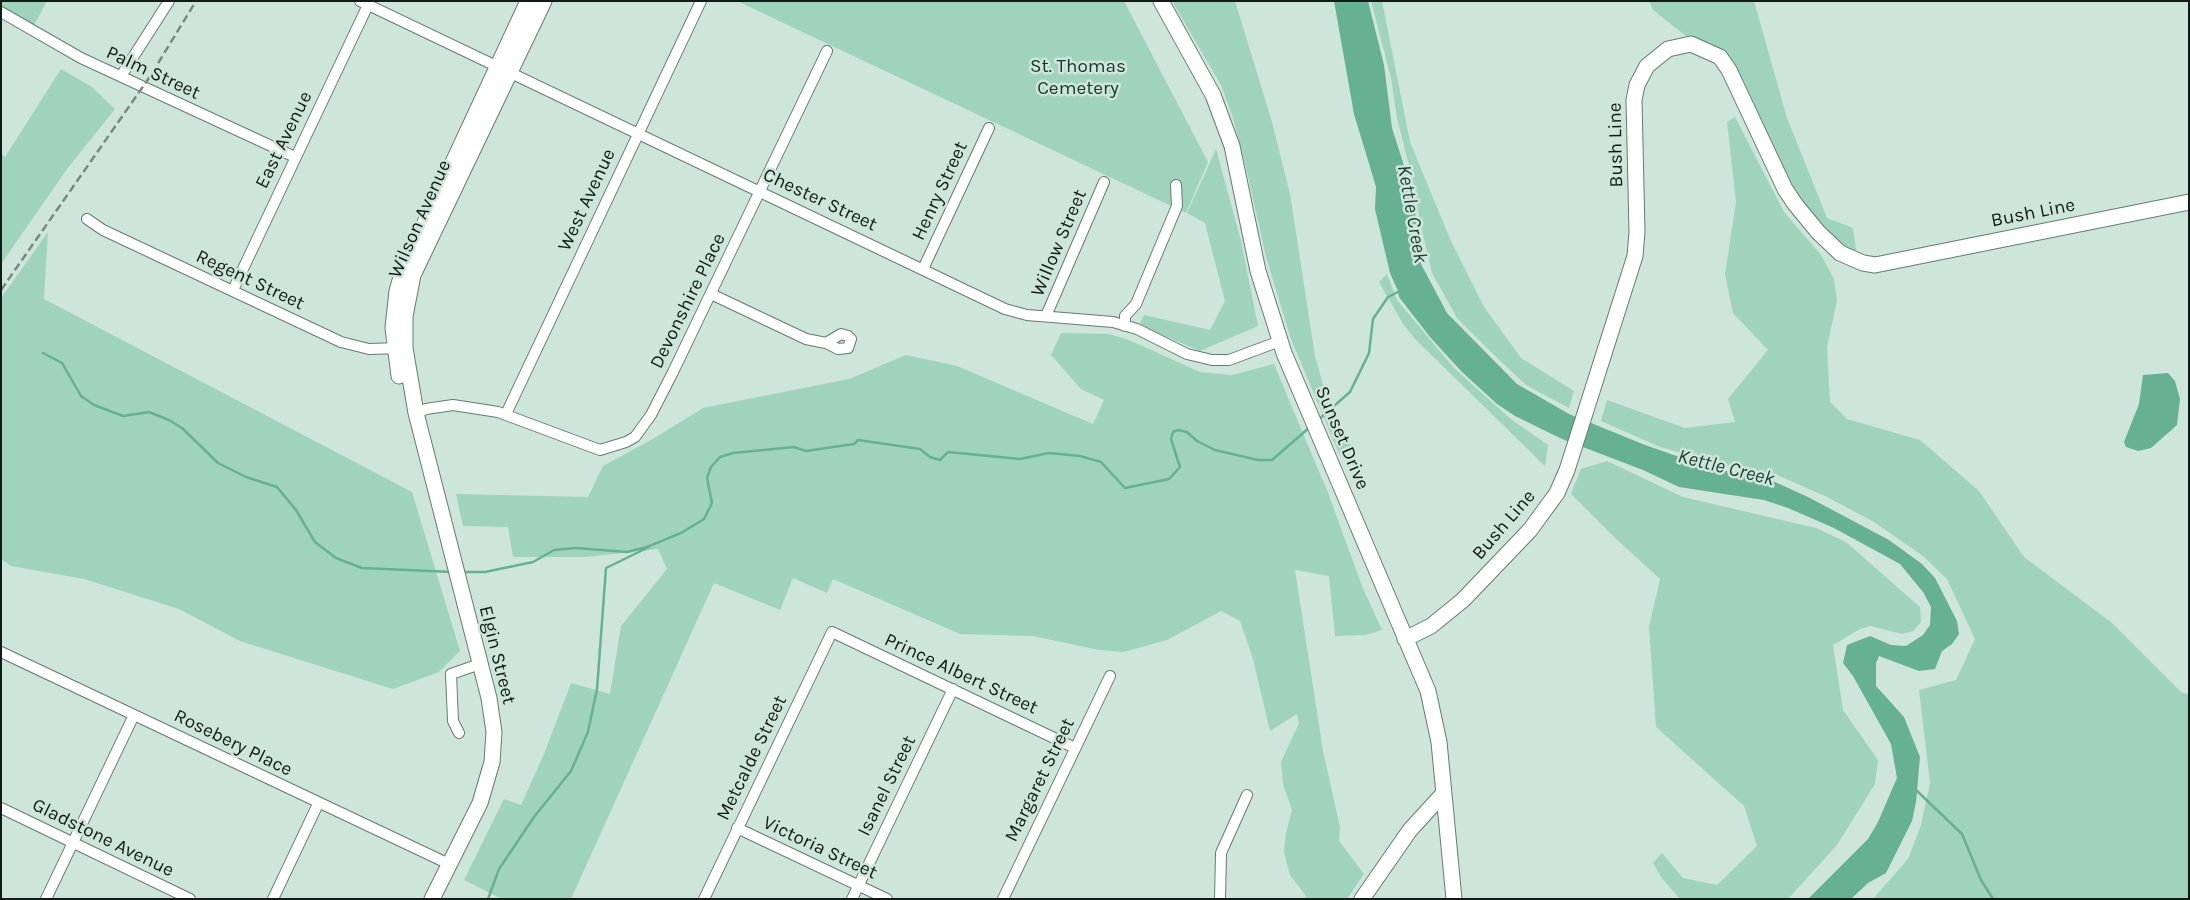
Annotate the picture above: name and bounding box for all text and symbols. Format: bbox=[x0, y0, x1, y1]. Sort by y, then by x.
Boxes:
street label: Palm Street bbox=[103, 41, 203, 105]
park label: St. Thomas Cemetery bbox=[1030, 56, 1126, 100]
street label: East Avenue bbox=[251, 88, 317, 192]
street label: Bush Line bbox=[1604, 102, 1628, 188]
street label: Henry Street bbox=[907, 138, 973, 244]
street label: West Avenue bbox=[553, 145, 621, 255]
street label: Wilson Avenue bbox=[384, 156, 456, 282]
water label: Kettle Creek bbox=[1392, 163, 1432, 265]
street label: Chester Street bbox=[759, 164, 881, 236]
street label: Willow Street bbox=[1026, 186, 1092, 300]
street label: Bush Line bbox=[1989, 194, 2077, 232]
street label: Devonshire Place bbox=[645, 230, 731, 372]
street label: Regent Street bbox=[192, 245, 308, 315]
street label: Sunset Drive bbox=[1310, 383, 1374, 493]
water label: Kettle Creek bbox=[1675, 444, 1777, 492]
street label: Bush Line bbox=[1467, 485, 1541, 565]
street label: Elgin Street bbox=[474, 603, 520, 707]
street label: Prince Albert Street bbox=[881, 628, 1041, 720]
street label: Metcalde Street bbox=[712, 692, 792, 824]
street label: Rosebery Place bbox=[170, 705, 296, 781]
street label: Margaret Street bbox=[1000, 714, 1080, 846]
street label: Isanel Street bbox=[853, 732, 921, 840]
street label: Gladstone Avenue bbox=[28, 794, 178, 882]
street label: Victoria Street bbox=[759, 812, 881, 884]

